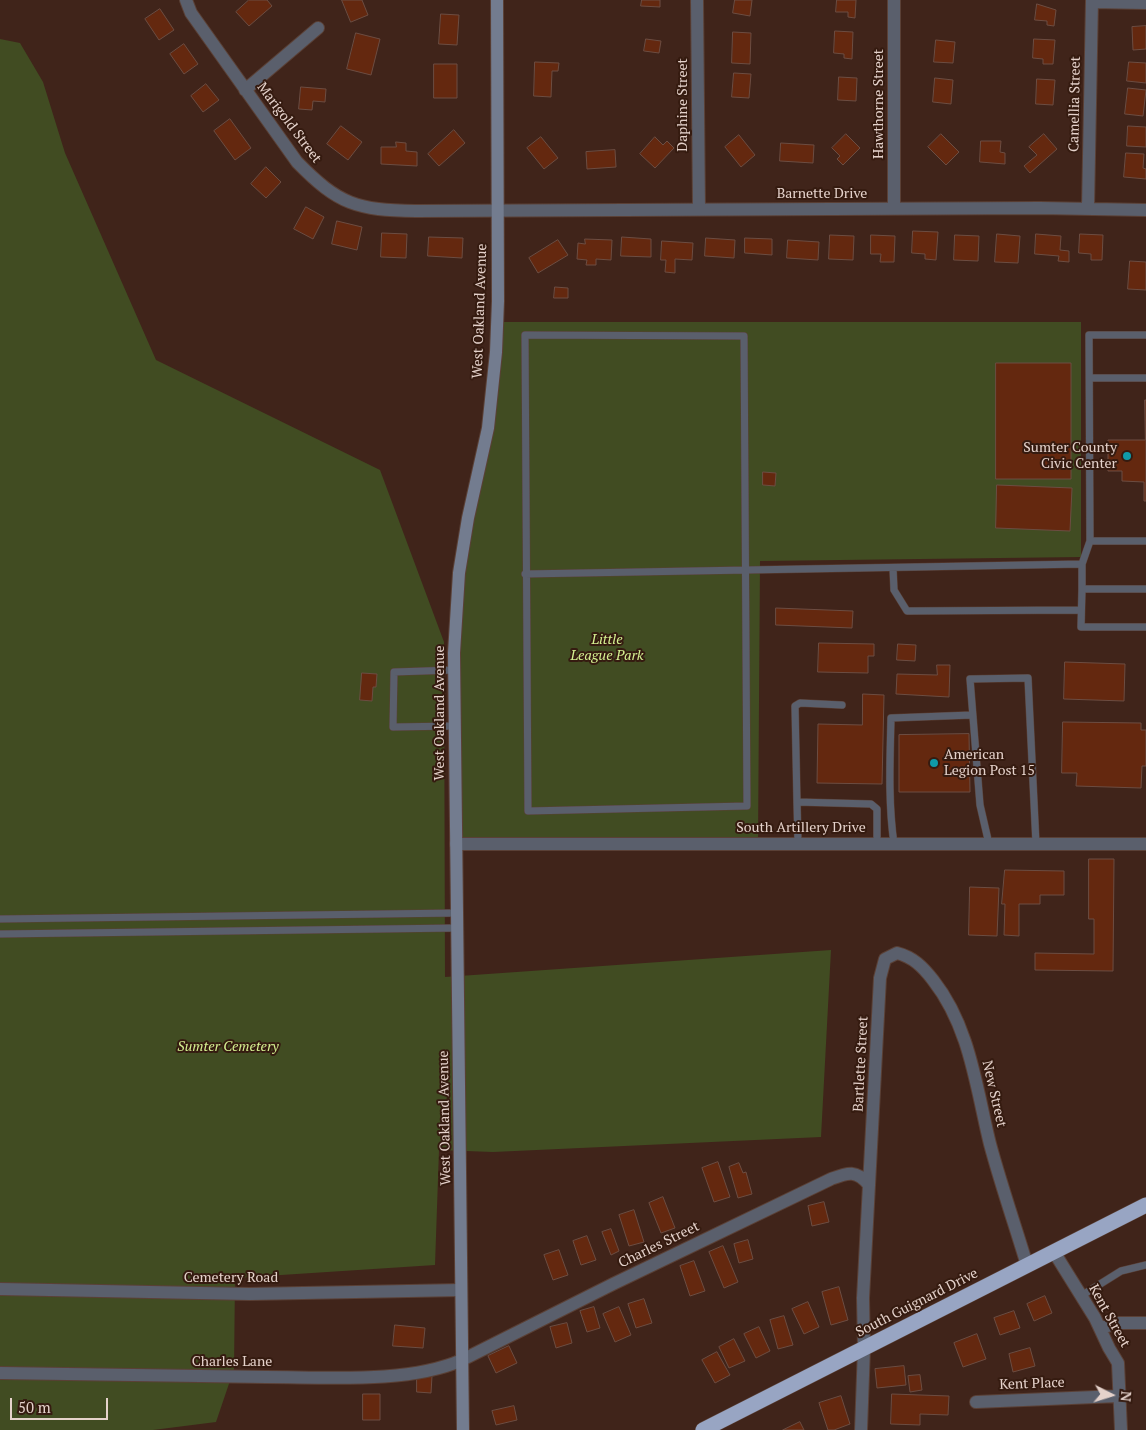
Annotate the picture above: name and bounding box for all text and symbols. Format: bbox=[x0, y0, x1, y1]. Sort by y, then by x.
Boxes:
street label: Hawthorne Street bbox=[871, 49, 887, 159]
street label: Camellia Street bbox=[1066, 56, 1084, 152]
street label: Daphine Street bbox=[675, 58, 691, 152]
street label: Marigold Street bbox=[253, 79, 325, 167]
street label: Barnette Drive bbox=[777, 186, 867, 202]
street label: West Oakland Avenue bbox=[469, 243, 491, 379]
place label: Sumter County Civic Center bbox=[1023, 440, 1117, 472]
marker: Sumter County Civic Center bbox=[1121, 450, 1133, 462]
park label: Little League Park bbox=[570, 632, 644, 664]
street label: West Oakland Avenue bbox=[432, 645, 448, 781]
place label: American Legion Post 15 bbox=[944, 747, 1035, 780]
marker: American Legion Post 15 bbox=[928, 757, 940, 769]
street label: South Artillery Drive bbox=[736, 820, 866, 836]
street label: Bartlette Street bbox=[850, 1016, 872, 1112]
park label: Sumter Cemetery bbox=[177, 1039, 279, 1055]
street label: West Oakland Avenue bbox=[435, 1050, 455, 1186]
street label: New Street bbox=[978, 1059, 1010, 1129]
street label: Charles Street bbox=[616, 1218, 702, 1272]
street label: South Guignard Drive bbox=[853, 1265, 981, 1341]
street label: Cemetery Road bbox=[184, 1270, 278, 1286]
street label: Kent Street bbox=[1085, 1281, 1133, 1351]
street label: Charles Lane bbox=[192, 1354, 272, 1370]
north arrow bbox=[1086, 1370, 1136, 1420]
street label: Kent Place bbox=[999, 1374, 1065, 1394]
scale bar bbox=[12, 1388, 110, 1420]
text: N bbox=[1117, 1390, 1136, 1402]
text: 50 m bbox=[18, 1397, 51, 1417]

